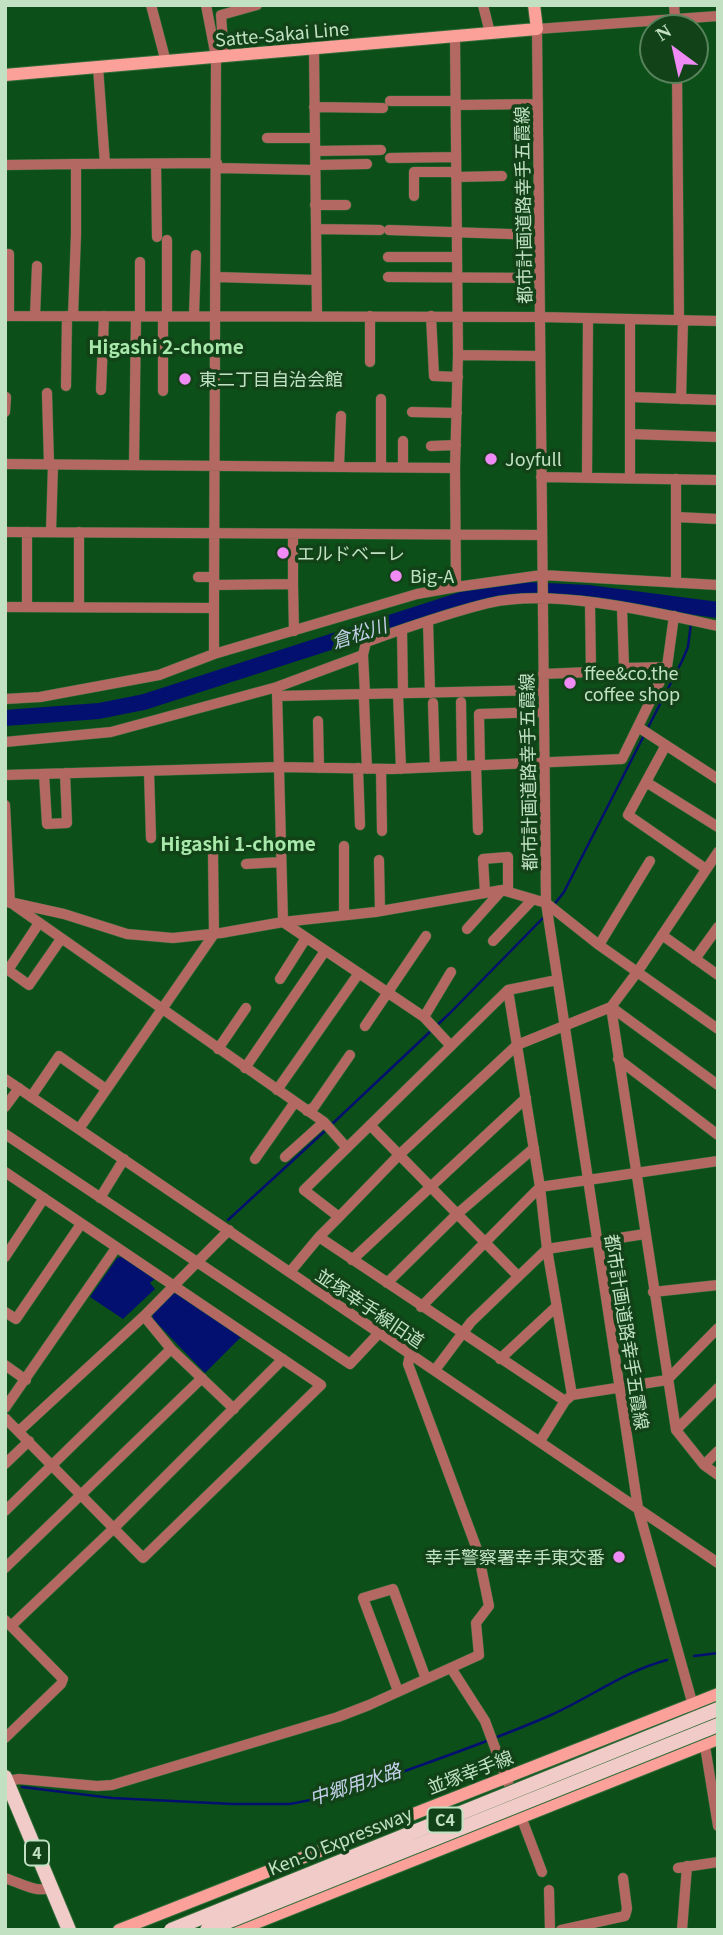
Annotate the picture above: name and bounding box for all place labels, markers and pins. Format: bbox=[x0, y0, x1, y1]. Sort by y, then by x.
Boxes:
place label: 東二丁目自治会館 bbox=[199, 368, 343, 390]
marker: 東二丁目自治会館 bbox=[177, 371, 193, 387]
place label: Joyfull bbox=[505, 448, 562, 470]
marker: Joyfull bbox=[483, 451, 499, 467]
place label: エルドベーレ bbox=[297, 542, 405, 564]
marker: エルドベーレ bbox=[275, 545, 291, 561]
place label: Big-A bbox=[410, 565, 454, 587]
marker: Big-A bbox=[388, 568, 404, 584]
place label: ffee&co.the coffee shop bbox=[584, 662, 680, 704]
marker: ffee&co.the coffee shop bbox=[562, 675, 578, 691]
place label: 幸手警察署幸手東交番 bbox=[425, 1546, 605, 1568]
marker: 幸手警察署幸手東交番 bbox=[611, 1549, 627, 1565]

